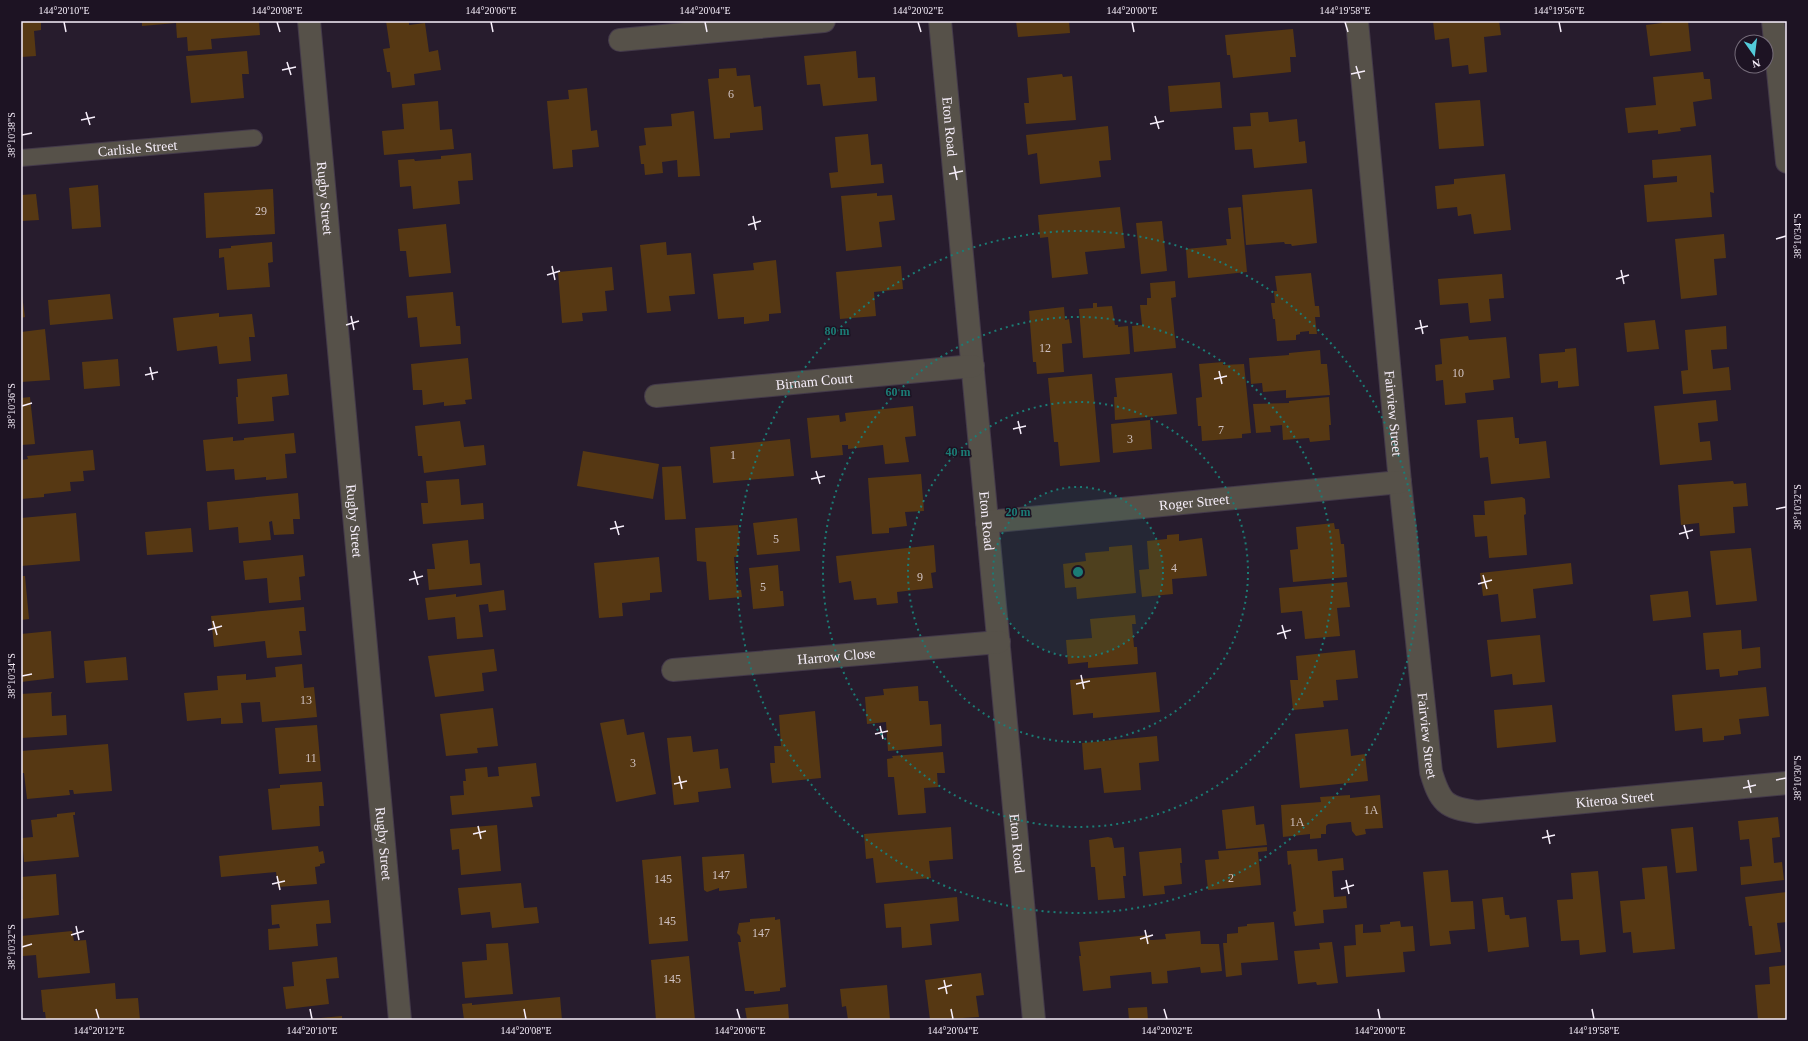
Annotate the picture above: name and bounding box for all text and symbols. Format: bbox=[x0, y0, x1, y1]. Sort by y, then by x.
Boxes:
text: 144°20'10"E bbox=[39, 5, 90, 16]
text: 144°20'08"E bbox=[252, 5, 303, 16]
text: 144°20'06"E bbox=[466, 5, 517, 16]
text: 144°20'04"E bbox=[680, 5, 731, 16]
text: 144°20'02"E bbox=[893, 5, 944, 16]
text: 144°20'00"E bbox=[1107, 5, 1158, 16]
text: 144°19'58"E bbox=[1320, 5, 1371, 16]
text: 144°19'56"E bbox=[1534, 5, 1585, 16]
north arrow bbox=[1734, 34, 1774, 74]
text: N bbox=[1751, 57, 1762, 70]
house number: 6 bbox=[728, 87, 734, 101]
street label: Eton Road bbox=[940, 96, 960, 157]
text: 38°10'38"S bbox=[6, 112, 17, 158]
street label: Carlisle Street bbox=[97, 137, 178, 159]
street label: Rugby Street bbox=[314, 161, 336, 236]
house number: 29 bbox=[255, 204, 267, 218]
text: 38°10'34"S bbox=[1792, 213, 1803, 259]
text: 80 m bbox=[825, 324, 850, 338]
house number: 12 bbox=[1039, 341, 1051, 355]
house number: 10 bbox=[1452, 366, 1464, 380]
street label: Birnam Court bbox=[775, 370, 854, 392]
street label: Fairview Street bbox=[1382, 370, 1405, 457]
text: 38°10'36"S bbox=[6, 383, 17, 429]
text: 60 m bbox=[886, 385, 911, 399]
house number: 7 bbox=[1218, 423, 1224, 437]
house number: 3 bbox=[1127, 432, 1133, 446]
text: 40 m bbox=[946, 445, 971, 459]
house number: 1 bbox=[730, 448, 736, 462]
street label: Rugby Street bbox=[344, 484, 365, 558]
text: 38°10'32"S bbox=[1792, 484, 1803, 530]
street label: Eton Road bbox=[977, 490, 997, 551]
street label: Roger Street bbox=[1158, 491, 1230, 513]
text: 20 m bbox=[1006, 505, 1031, 519]
house number: 5 bbox=[773, 532, 779, 546]
house number: 4 bbox=[1171, 561, 1177, 575]
centre of rings bbox=[1071, 565, 1085, 579]
house number: 9 bbox=[917, 570, 923, 584]
house number: 5 bbox=[760, 580, 766, 594]
street label: Harrow Close bbox=[797, 645, 876, 667]
text: 38°10'34"S bbox=[6, 653, 17, 699]
street label: Fairview Street bbox=[1415, 692, 1440, 781]
house number: 13 bbox=[300, 693, 312, 707]
house number: 11 bbox=[305, 751, 317, 765]
text: 38°10'30"S bbox=[1792, 755, 1803, 801]
house number: 3 bbox=[630, 756, 636, 770]
street label: Kiteroa Street bbox=[1575, 788, 1654, 810]
house number: 1A bbox=[1364, 803, 1379, 817]
street label: Rugby Street bbox=[373, 806, 395, 881]
street label: Eton Road bbox=[1007, 813, 1028, 874]
house number: 1A bbox=[1290, 815, 1305, 829]
house number: 147 bbox=[712, 868, 730, 882]
house number: 2 bbox=[1228, 871, 1234, 885]
house number: 145 bbox=[654, 872, 672, 886]
house number: 145 bbox=[658, 914, 676, 928]
text: 38°10'32"S bbox=[6, 924, 17, 970]
house number: 147 bbox=[752, 926, 770, 940]
house number: 145 bbox=[663, 972, 681, 986]
text: 144°20'12"E bbox=[74, 1025, 125, 1036]
text: 144°20'10"E bbox=[287, 1025, 338, 1036]
text: 144°20'08"E bbox=[501, 1025, 552, 1036]
text: 144°20'06"E bbox=[715, 1025, 766, 1036]
text: 144°20'04"E bbox=[928, 1025, 979, 1036]
text: 144°20'02"E bbox=[1142, 1025, 1193, 1036]
text: 144°20'00"E bbox=[1355, 1025, 1406, 1036]
text: 144°19'58"E bbox=[1569, 1025, 1620, 1036]

